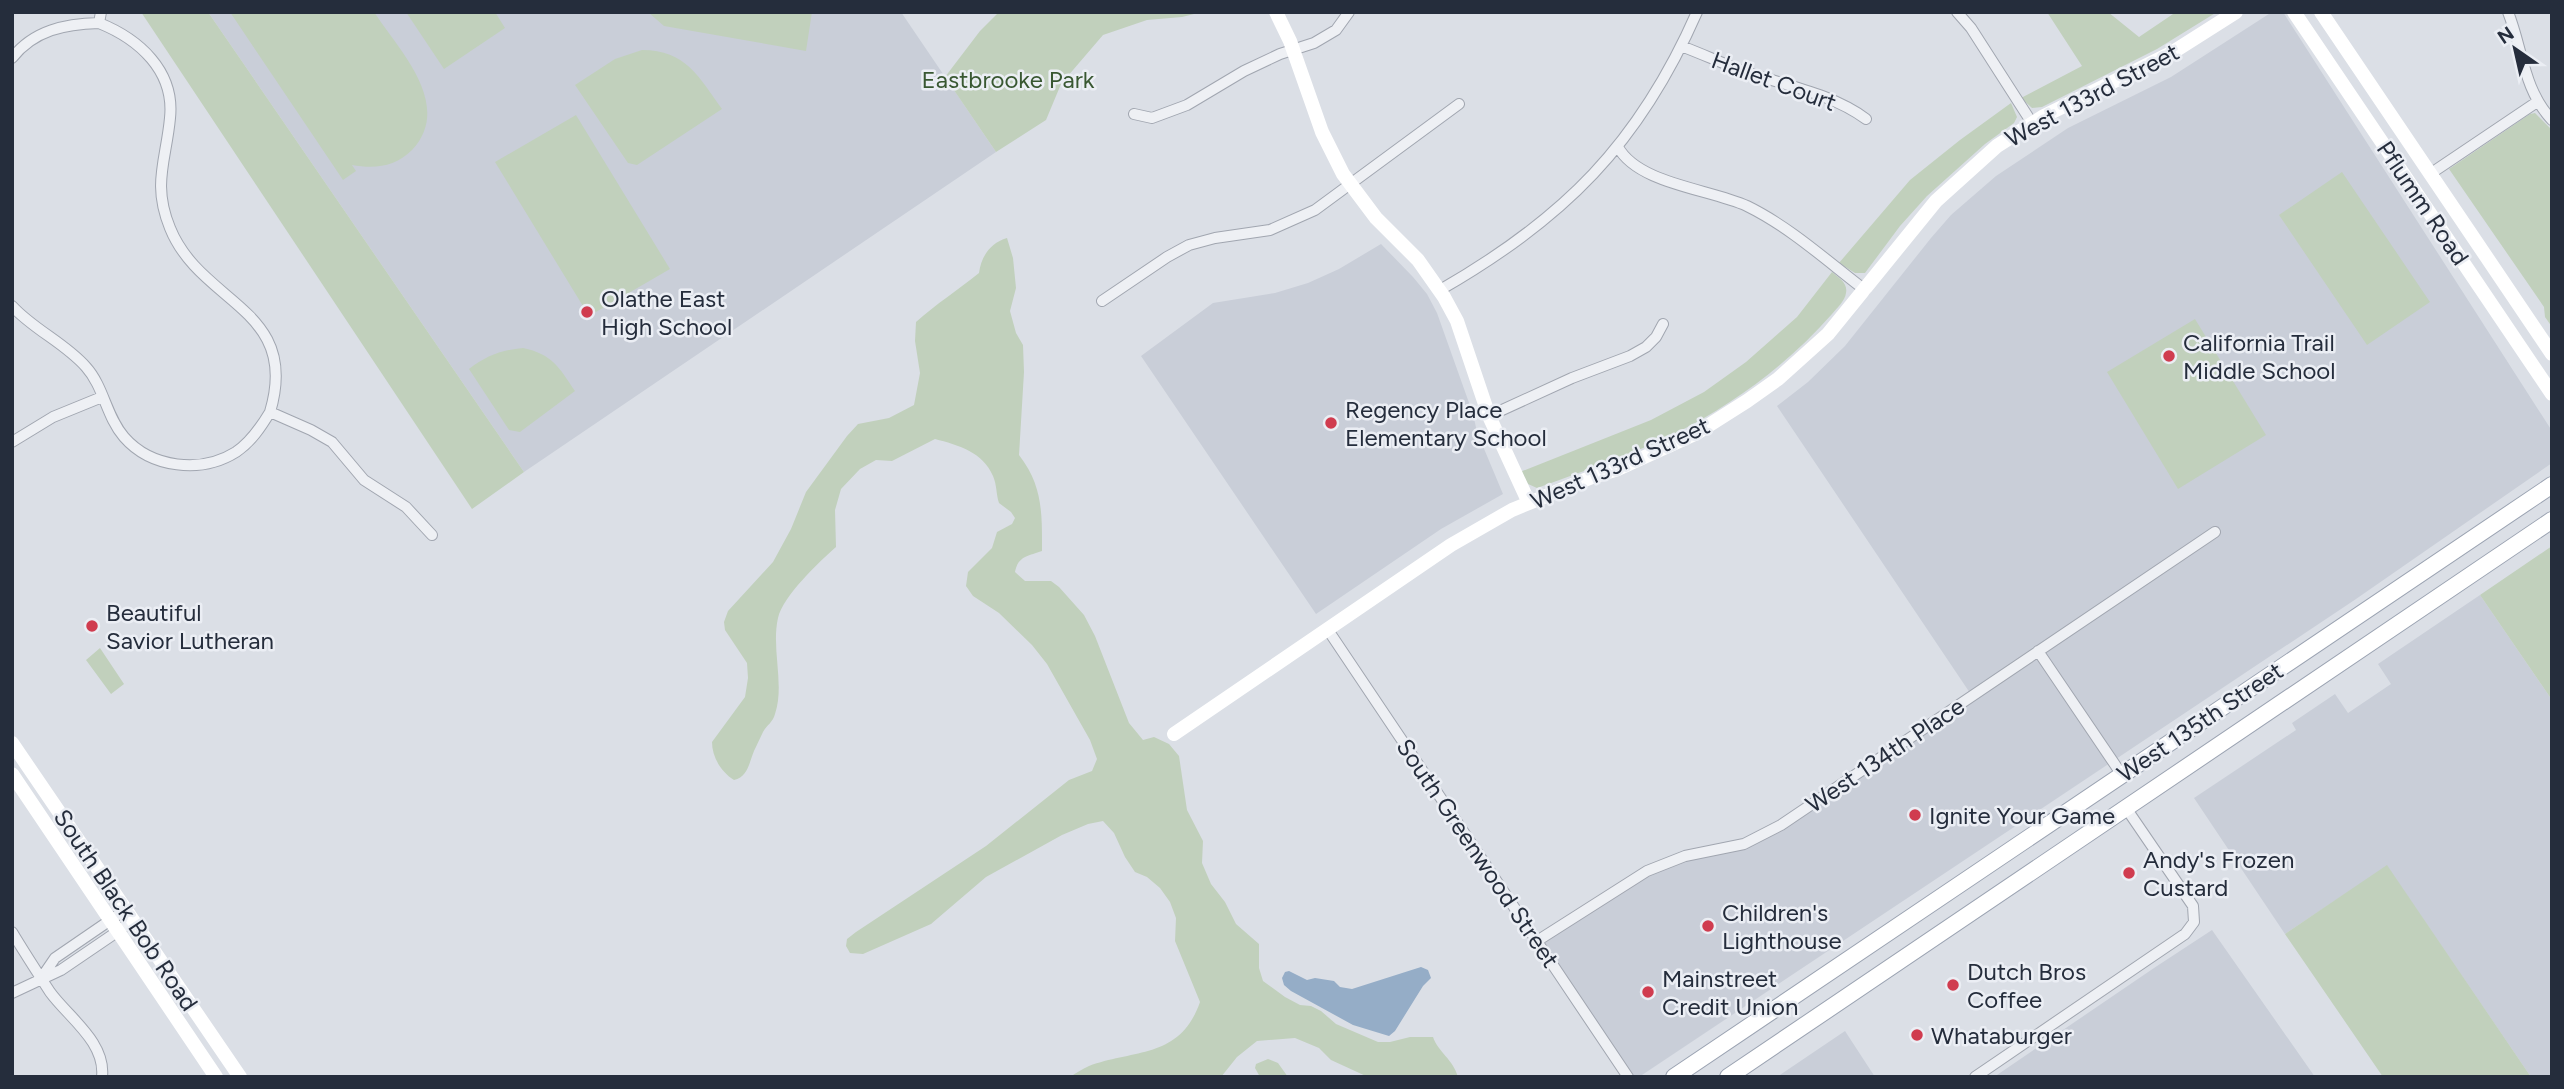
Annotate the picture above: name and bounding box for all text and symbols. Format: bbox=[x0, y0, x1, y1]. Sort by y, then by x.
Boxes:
north arrow bbox=[2480, 14, 2550, 84]
text: N bbox=[2493, 22, 2518, 49]
street label: West 133rd Street bbox=[2000, 37, 2184, 153]
street label: Hallet Court bbox=[1708, 45, 1840, 117]
park label: Eastbrooke Park bbox=[922, 65, 1095, 94]
street label: Pflumm Road bbox=[2371, 135, 2475, 271]
place label: Olathe East High School bbox=[601, 284, 732, 341]
marker: Olathe East High School bbox=[579, 304, 595, 320]
place label: California Trail Middle School bbox=[2183, 328, 2336, 385]
marker: California Trail Middle School bbox=[2161, 348, 2177, 364]
place label: Regency Place Elementary School bbox=[1345, 395, 1547, 452]
street label: West 133rd Street bbox=[1526, 411, 1714, 515]
marker: Regency Place Elementary School bbox=[1323, 415, 1339, 431]
place label: Beautiful Savior Lutheran bbox=[106, 598, 274, 655]
marker: Beautiful Savior Lutheran bbox=[84, 618, 100, 634]
street label: West 135th Street bbox=[2112, 656, 2288, 788]
street label: West 134th Place bbox=[1800, 691, 1970, 819]
street label: South Greenwood Street bbox=[1391, 733, 1565, 973]
place label: Ignite Your Game bbox=[1929, 801, 2115, 830]
street label: South Black Bob Road bbox=[48, 804, 204, 1016]
marker: Ignite Your Game bbox=[1907, 807, 1923, 823]
place label: Andy's Frozen Custard bbox=[2143, 845, 2294, 902]
marker: Andy's Frozen Custard bbox=[2121, 865, 2137, 881]
place label: Children's Lighthouse bbox=[1722, 898, 1842, 955]
marker: Children's Lighthouse bbox=[1700, 918, 1716, 934]
place label: Dutch Bros Coffee bbox=[1967, 957, 2086, 1014]
place label: Mainstreet Credit Union bbox=[1662, 964, 1798, 1021]
marker: Dutch Bros Coffee bbox=[1945, 977, 1961, 993]
marker: Mainstreet Credit Union bbox=[1640, 984, 1656, 1000]
place label: Whataburger bbox=[1931, 1021, 2072, 1050]
marker: Whataburger bbox=[1909, 1027, 1925, 1043]

